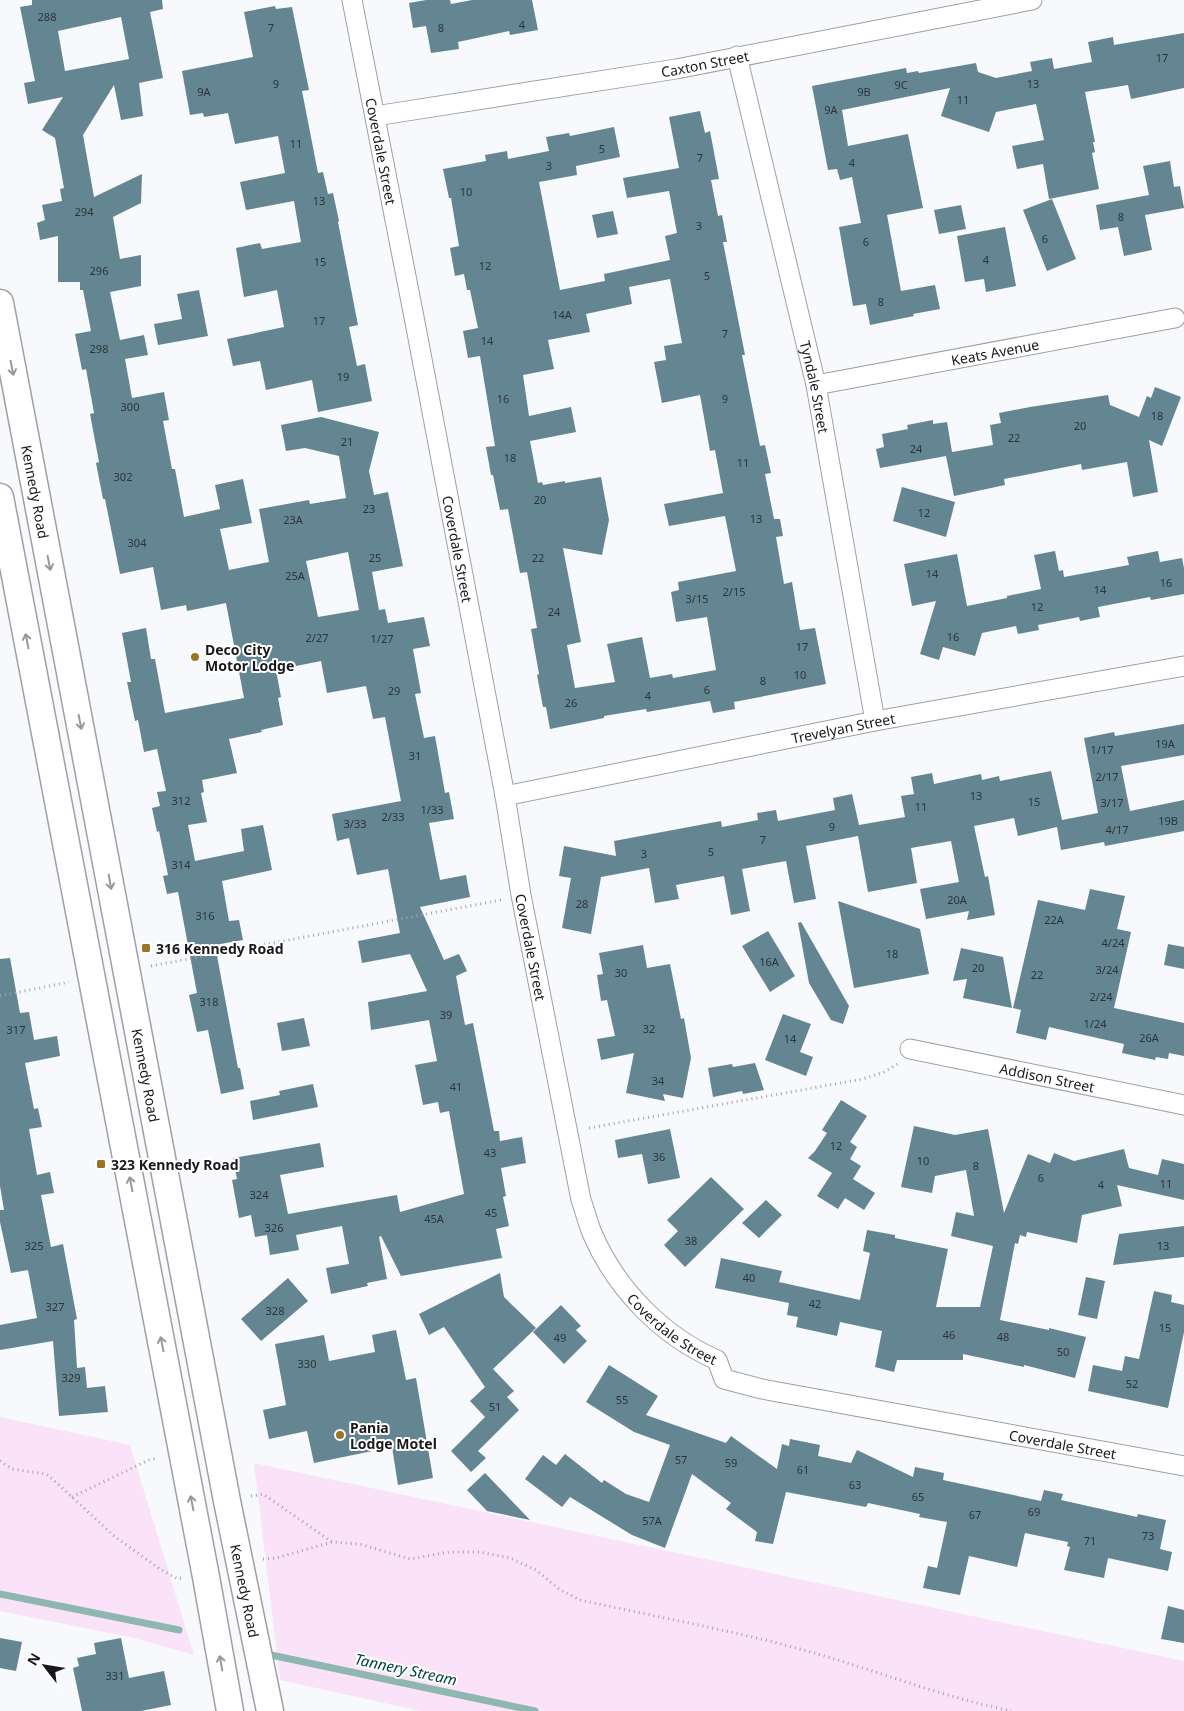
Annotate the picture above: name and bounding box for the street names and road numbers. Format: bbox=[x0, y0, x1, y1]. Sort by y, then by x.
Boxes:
street label: Caxton Street bbox=[660, 46, 750, 81]
street label: Coverdale Street bbox=[362, 96, 401, 206]
street label: Keats Avenue bbox=[949, 334, 1041, 369]
street label: Tyndale Street bbox=[796, 339, 834, 435]
street label: Kennedy Road bbox=[18, 443, 54, 540]
street label: Coverdale Street bbox=[439, 494, 477, 604]
street label: Trevelyan Street bbox=[790, 708, 896, 747]
street label: Coverdale Street bbox=[511, 892, 551, 1002]
street label: Kennedy Road bbox=[128, 1027, 164, 1124]
street label: Addison Street bbox=[998, 1058, 1096, 1096]
street label: Coverdale Street bbox=[623, 1289, 720, 1368]
street label: Coverdale Street bbox=[1008, 1425, 1118, 1463]
street label: Kennedy Road bbox=[227, 1542, 264, 1639]

